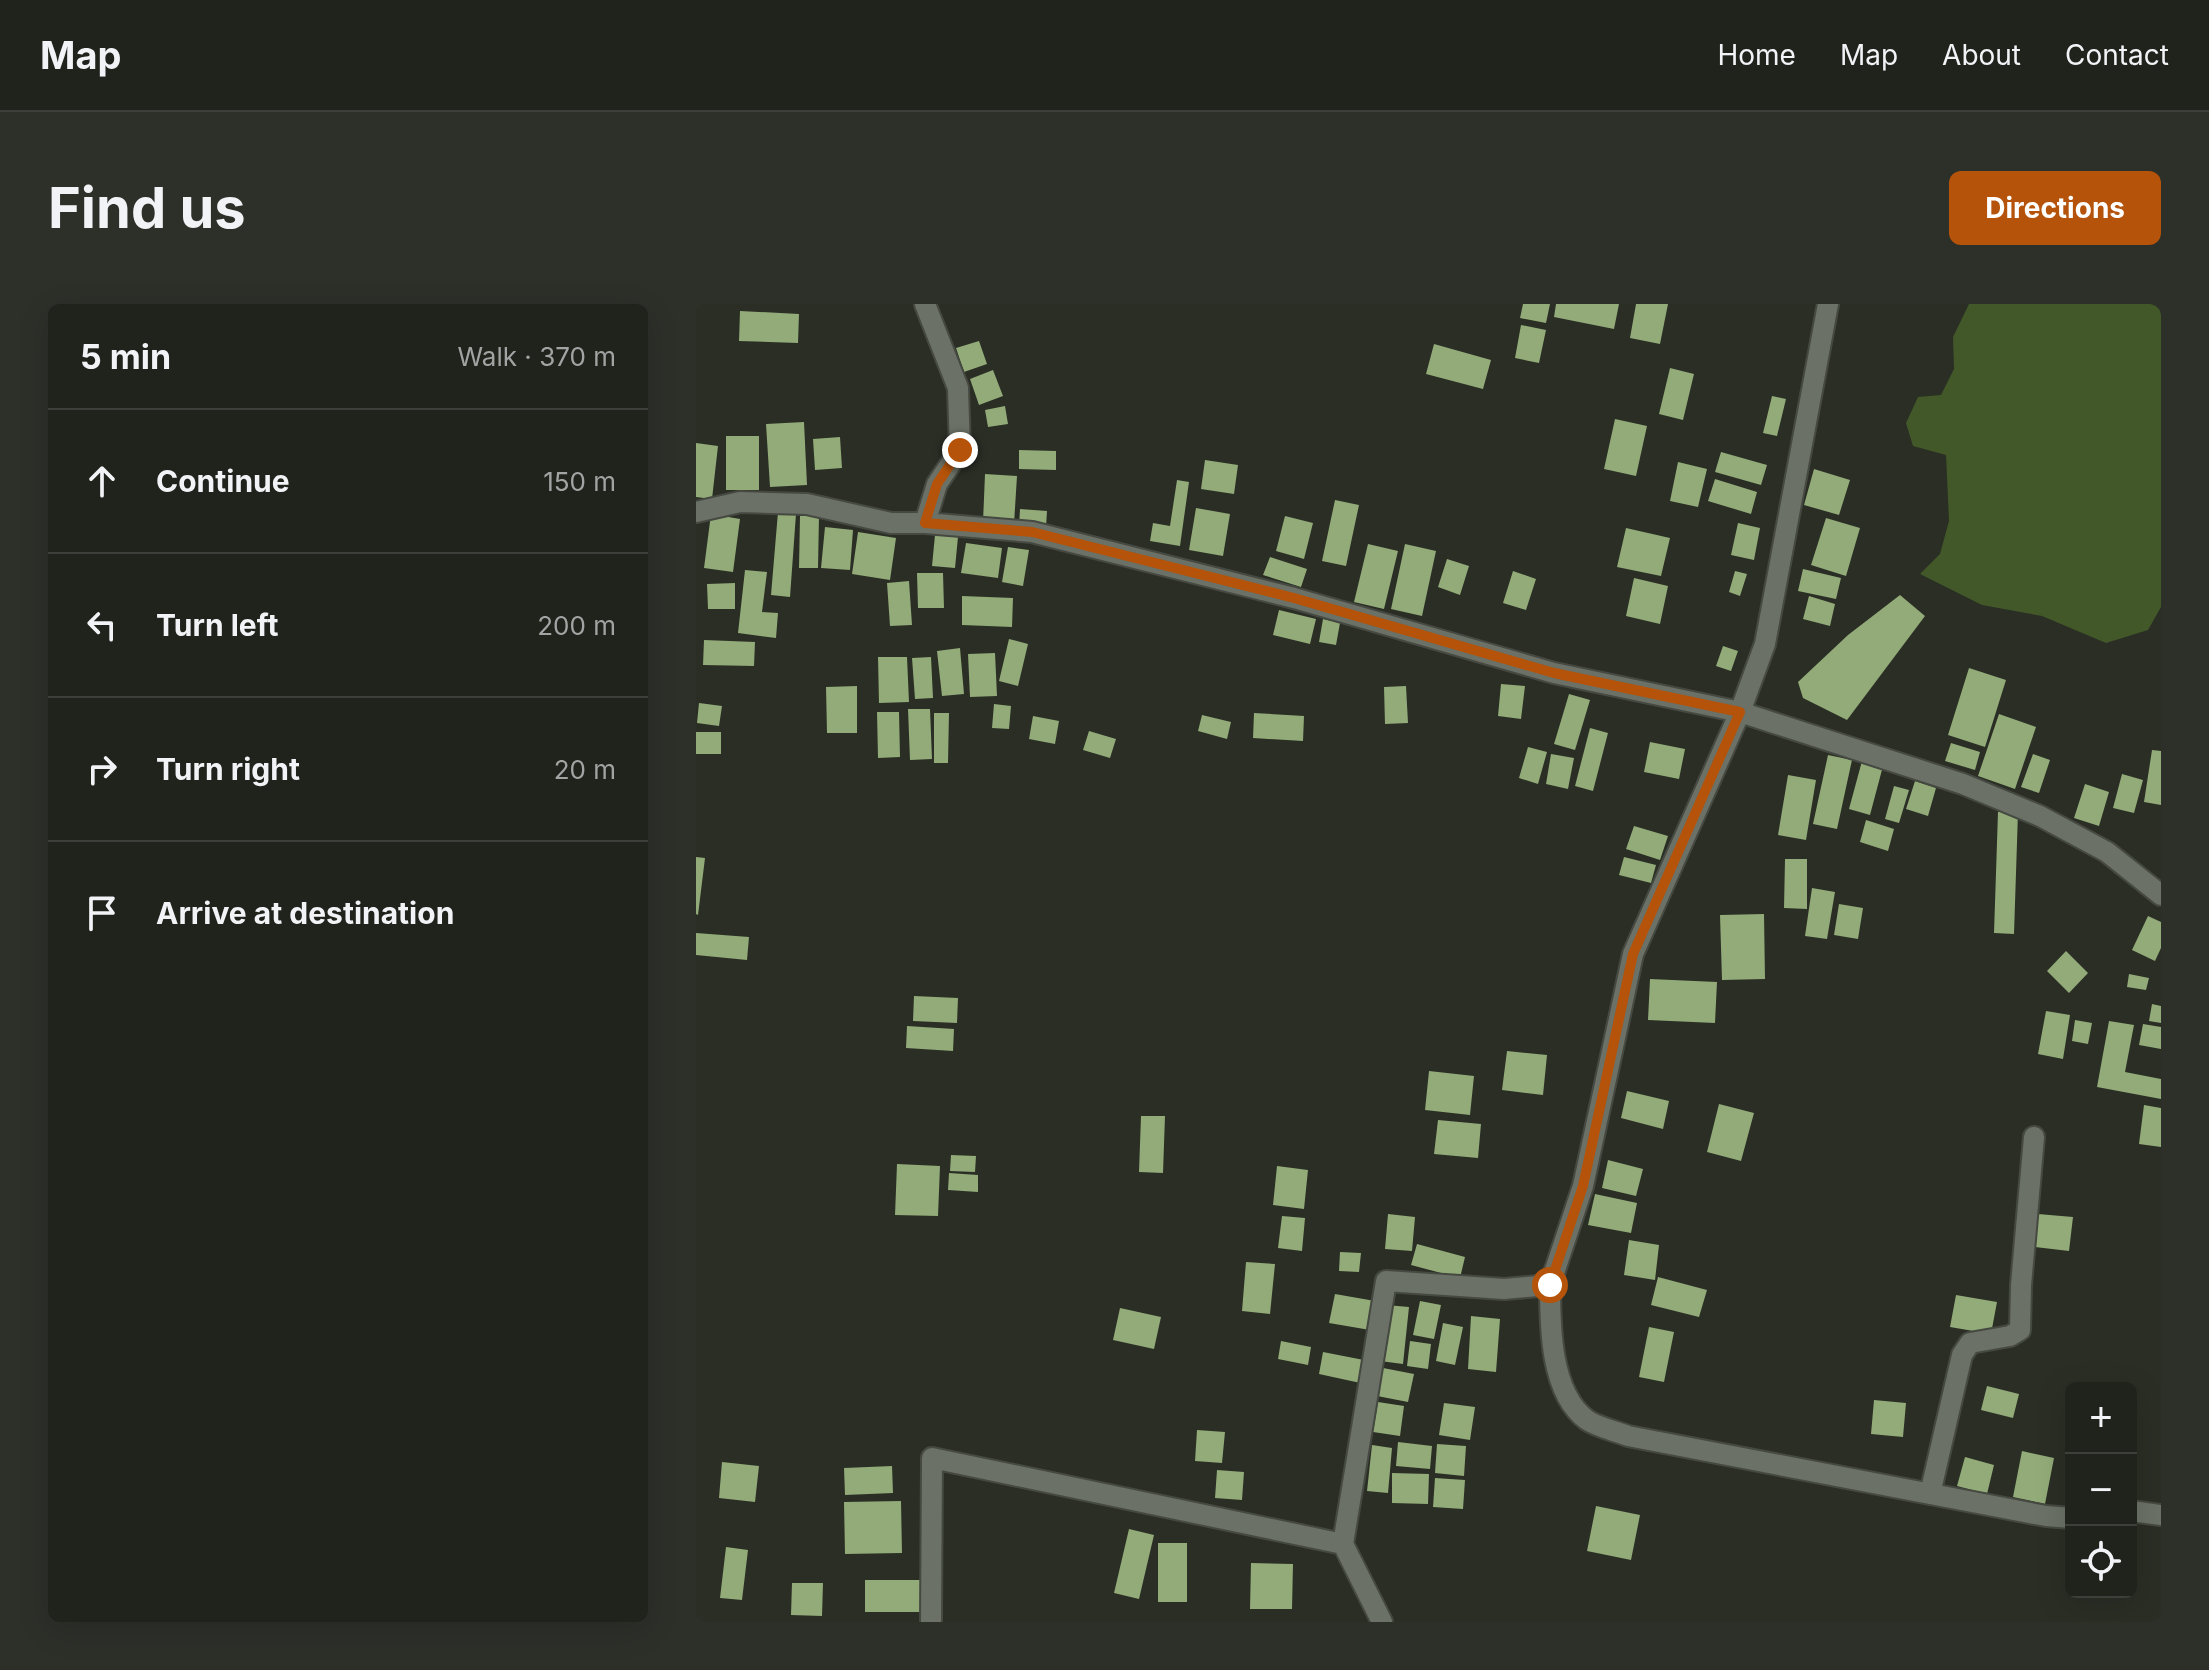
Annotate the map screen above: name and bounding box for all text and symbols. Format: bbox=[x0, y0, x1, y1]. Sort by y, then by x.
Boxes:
text: Map bbox=[40, 32, 121, 78]
text: Home bbox=[1717, 38, 1796, 72]
text: Map bbox=[1840, 38, 1898, 72]
text: About bbox=[1942, 38, 2021, 72]
text: Contact bbox=[2065, 38, 2169, 72]
button: Directions bbox=[1949, 171, 2161, 245]
text: Find us bbox=[48, 174, 246, 242]
text: 5 min bbox=[80, 336, 171, 377]
text: Walk · 370 m bbox=[458, 341, 616, 372]
route end bbox=[942, 432, 978, 468]
icon: ahead bbox=[80, 459, 124, 503]
text: Continue bbox=[156, 463, 290, 499]
text: 150 m bbox=[543, 466, 616, 497]
icon: left bbox=[80, 603, 124, 647]
text: Turn left bbox=[156, 607, 278, 643]
text: 200 m bbox=[537, 610, 616, 641]
icon: right bbox=[80, 747, 124, 791]
text: Turn right bbox=[156, 751, 300, 787]
text: 20 m bbox=[554, 754, 616, 785]
icon: arrive bbox=[80, 891, 124, 935]
text: Arrive at destination bbox=[156, 895, 454, 931]
route start bbox=[1532, 1267, 1568, 1303]
map controls bbox=[2065, 1382, 2137, 1598]
button: + bbox=[2065, 1382, 2137, 1454]
button: − bbox=[2065, 1454, 2137, 1526]
button: locate bbox=[2065, 1526, 2137, 1598]

